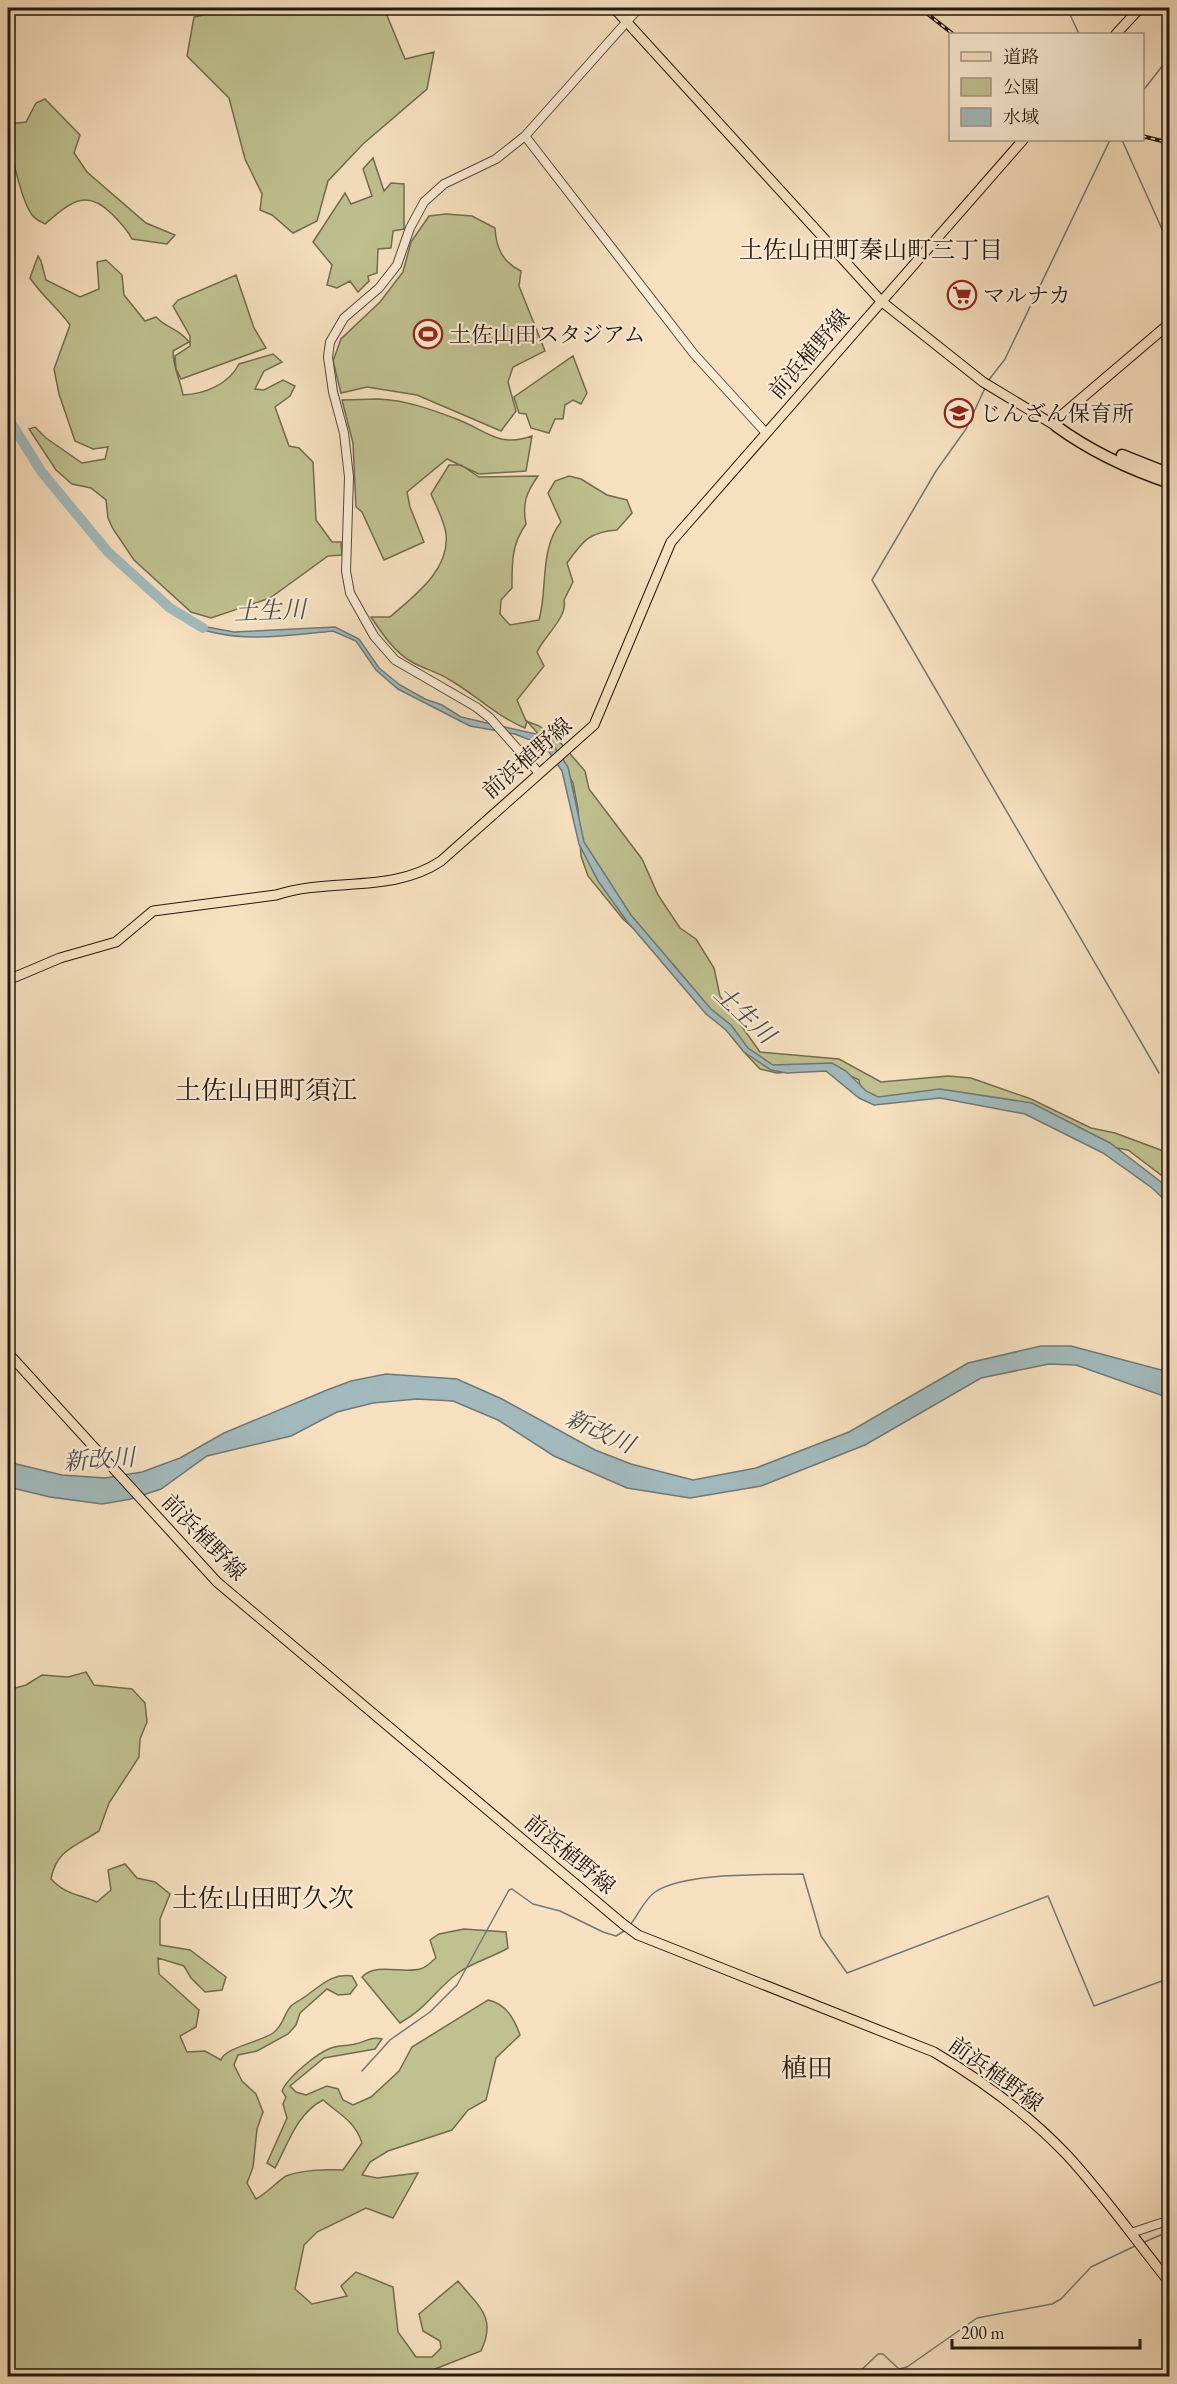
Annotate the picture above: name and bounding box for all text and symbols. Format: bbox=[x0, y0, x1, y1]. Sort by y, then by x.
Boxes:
legend bbox=[949, 33, 1144, 141]
text: 道路 bbox=[1003, 45, 1039, 68]
text: 公園 bbox=[1003, 75, 1039, 98]
text: 水域 bbox=[1003, 105, 1039, 128]
district label: 土佐山田町秦山町三丁目 bbox=[739, 234, 1003, 265]
supermarket icon: マルナカ bbox=[946, 279, 978, 311]
place label: マルナカ bbox=[983, 281, 1071, 310]
street label: 前浜植野線 bbox=[762, 303, 856, 405]
sports icon: 土佐山田スタジアム bbox=[412, 318, 444, 350]
place label: 土佐山田スタジアム bbox=[449, 320, 645, 349]
school or university icon: じんざん保育所 bbox=[943, 397, 975, 429]
place label: じんざん保育所 bbox=[980, 399, 1134, 428]
water label: 土生川 bbox=[233, 593, 310, 627]
street label: 前浜植野線 bbox=[476, 711, 578, 805]
water label: 土生川 bbox=[708, 978, 784, 1052]
district label: 土佐山田町須江 bbox=[175, 1073, 357, 1107]
water label: 新改川 bbox=[561, 1402, 642, 1461]
water label: 新改川 bbox=[62, 1441, 139, 1477]
street label: 前浜植野線 bbox=[155, 1487, 253, 1587]
street label: 前浜植野線 bbox=[519, 1808, 621, 1900]
district label: 土佐山田町久次 bbox=[172, 1881, 354, 1915]
street label: 前浜植野線 bbox=[943, 2030, 1049, 2118]
district label: 植田 bbox=[781, 2051, 833, 2085]
scale bar bbox=[952, 2312, 1140, 2350]
text: 200 m bbox=[961, 2321, 1005, 2344]

